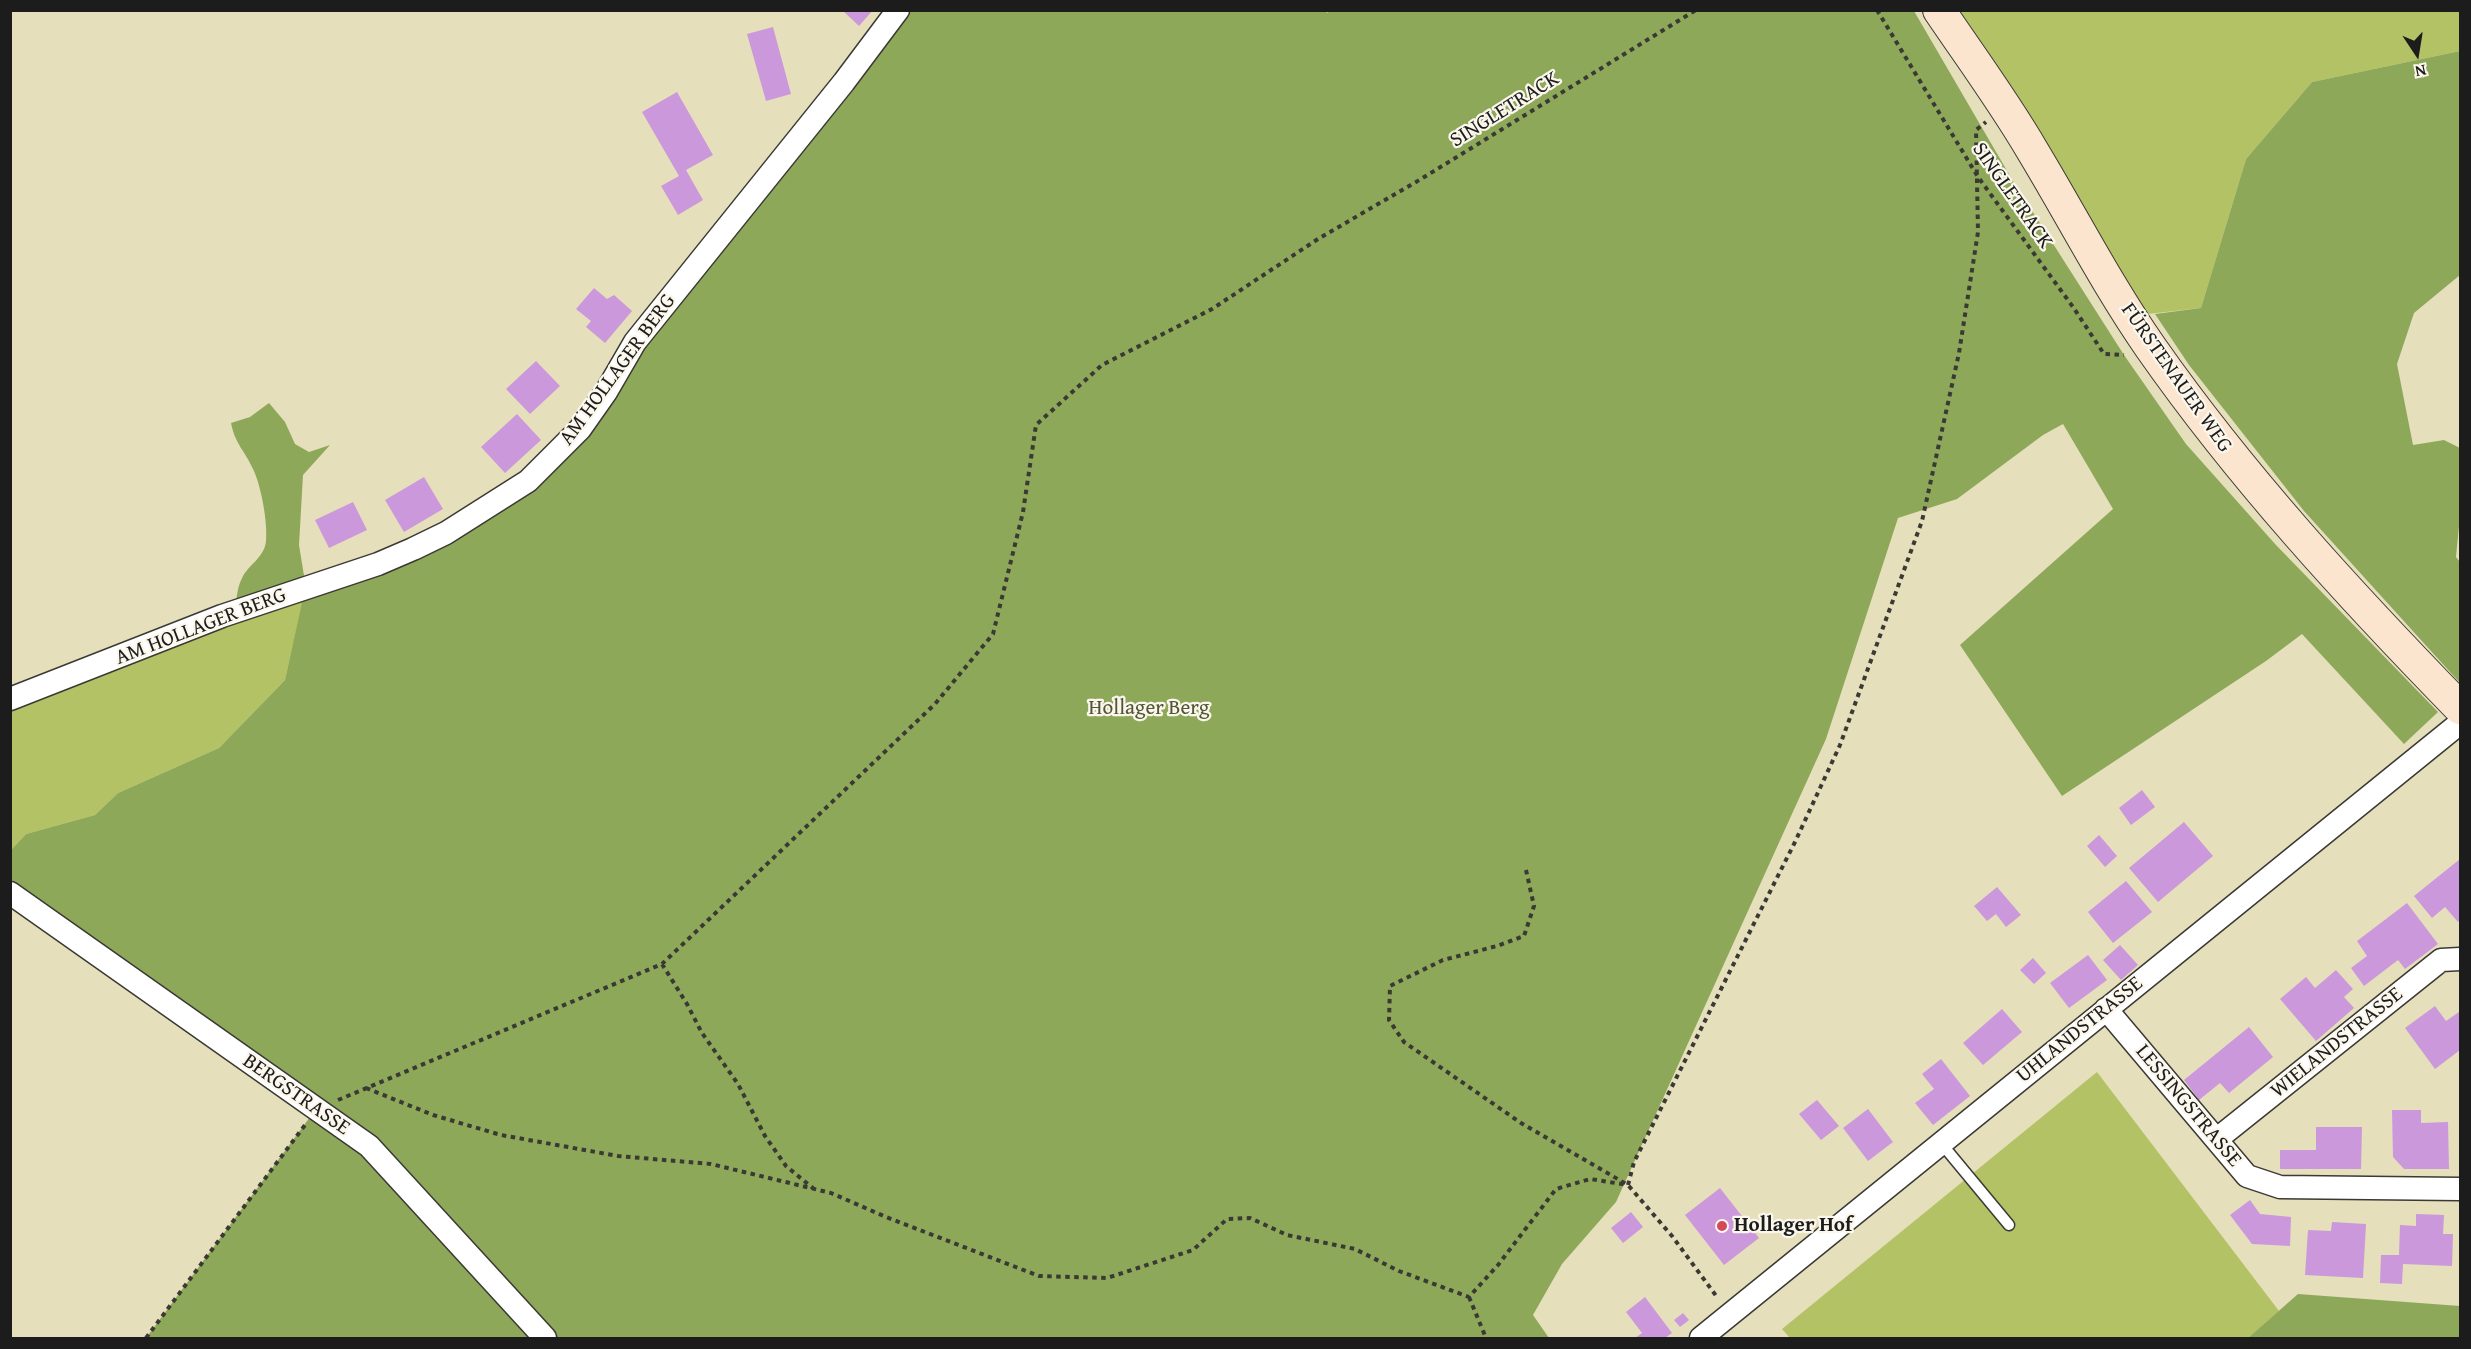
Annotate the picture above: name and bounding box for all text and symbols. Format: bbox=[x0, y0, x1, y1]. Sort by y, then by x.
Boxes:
north arrow bbox=[2387, 24, 2447, 84]
text: N bbox=[2413, 59, 2428, 84]
street label: SINGLETRACK bbox=[1446, 67, 1564, 153]
street label: SINGLETRACK bbox=[1966, 138, 2058, 254]
street label: AM HOLLAGER BERG bbox=[555, 289, 681, 451]
street label: FÜRSTENAUER WEG bbox=[2115, 298, 2237, 458]
street label: AM HOLLAGER BERG bbox=[112, 583, 290, 671]
park label: Hollager Berg bbox=[1089, 696, 1209, 722]
street label: UHLANDSTRASSE bbox=[2012, 971, 2148, 1089]
street label: WIELANDSTRASSE bbox=[2266, 982, 2408, 1104]
street label: LESSINGSTRASSE bbox=[2130, 1040, 2246, 1172]
street label: BERGSTRASSE bbox=[238, 1049, 354, 1141]
place label: Hollager Hof bbox=[1734, 1213, 1852, 1239]
marker: Hollager Hof bbox=[1715, 1219, 1729, 1233]

